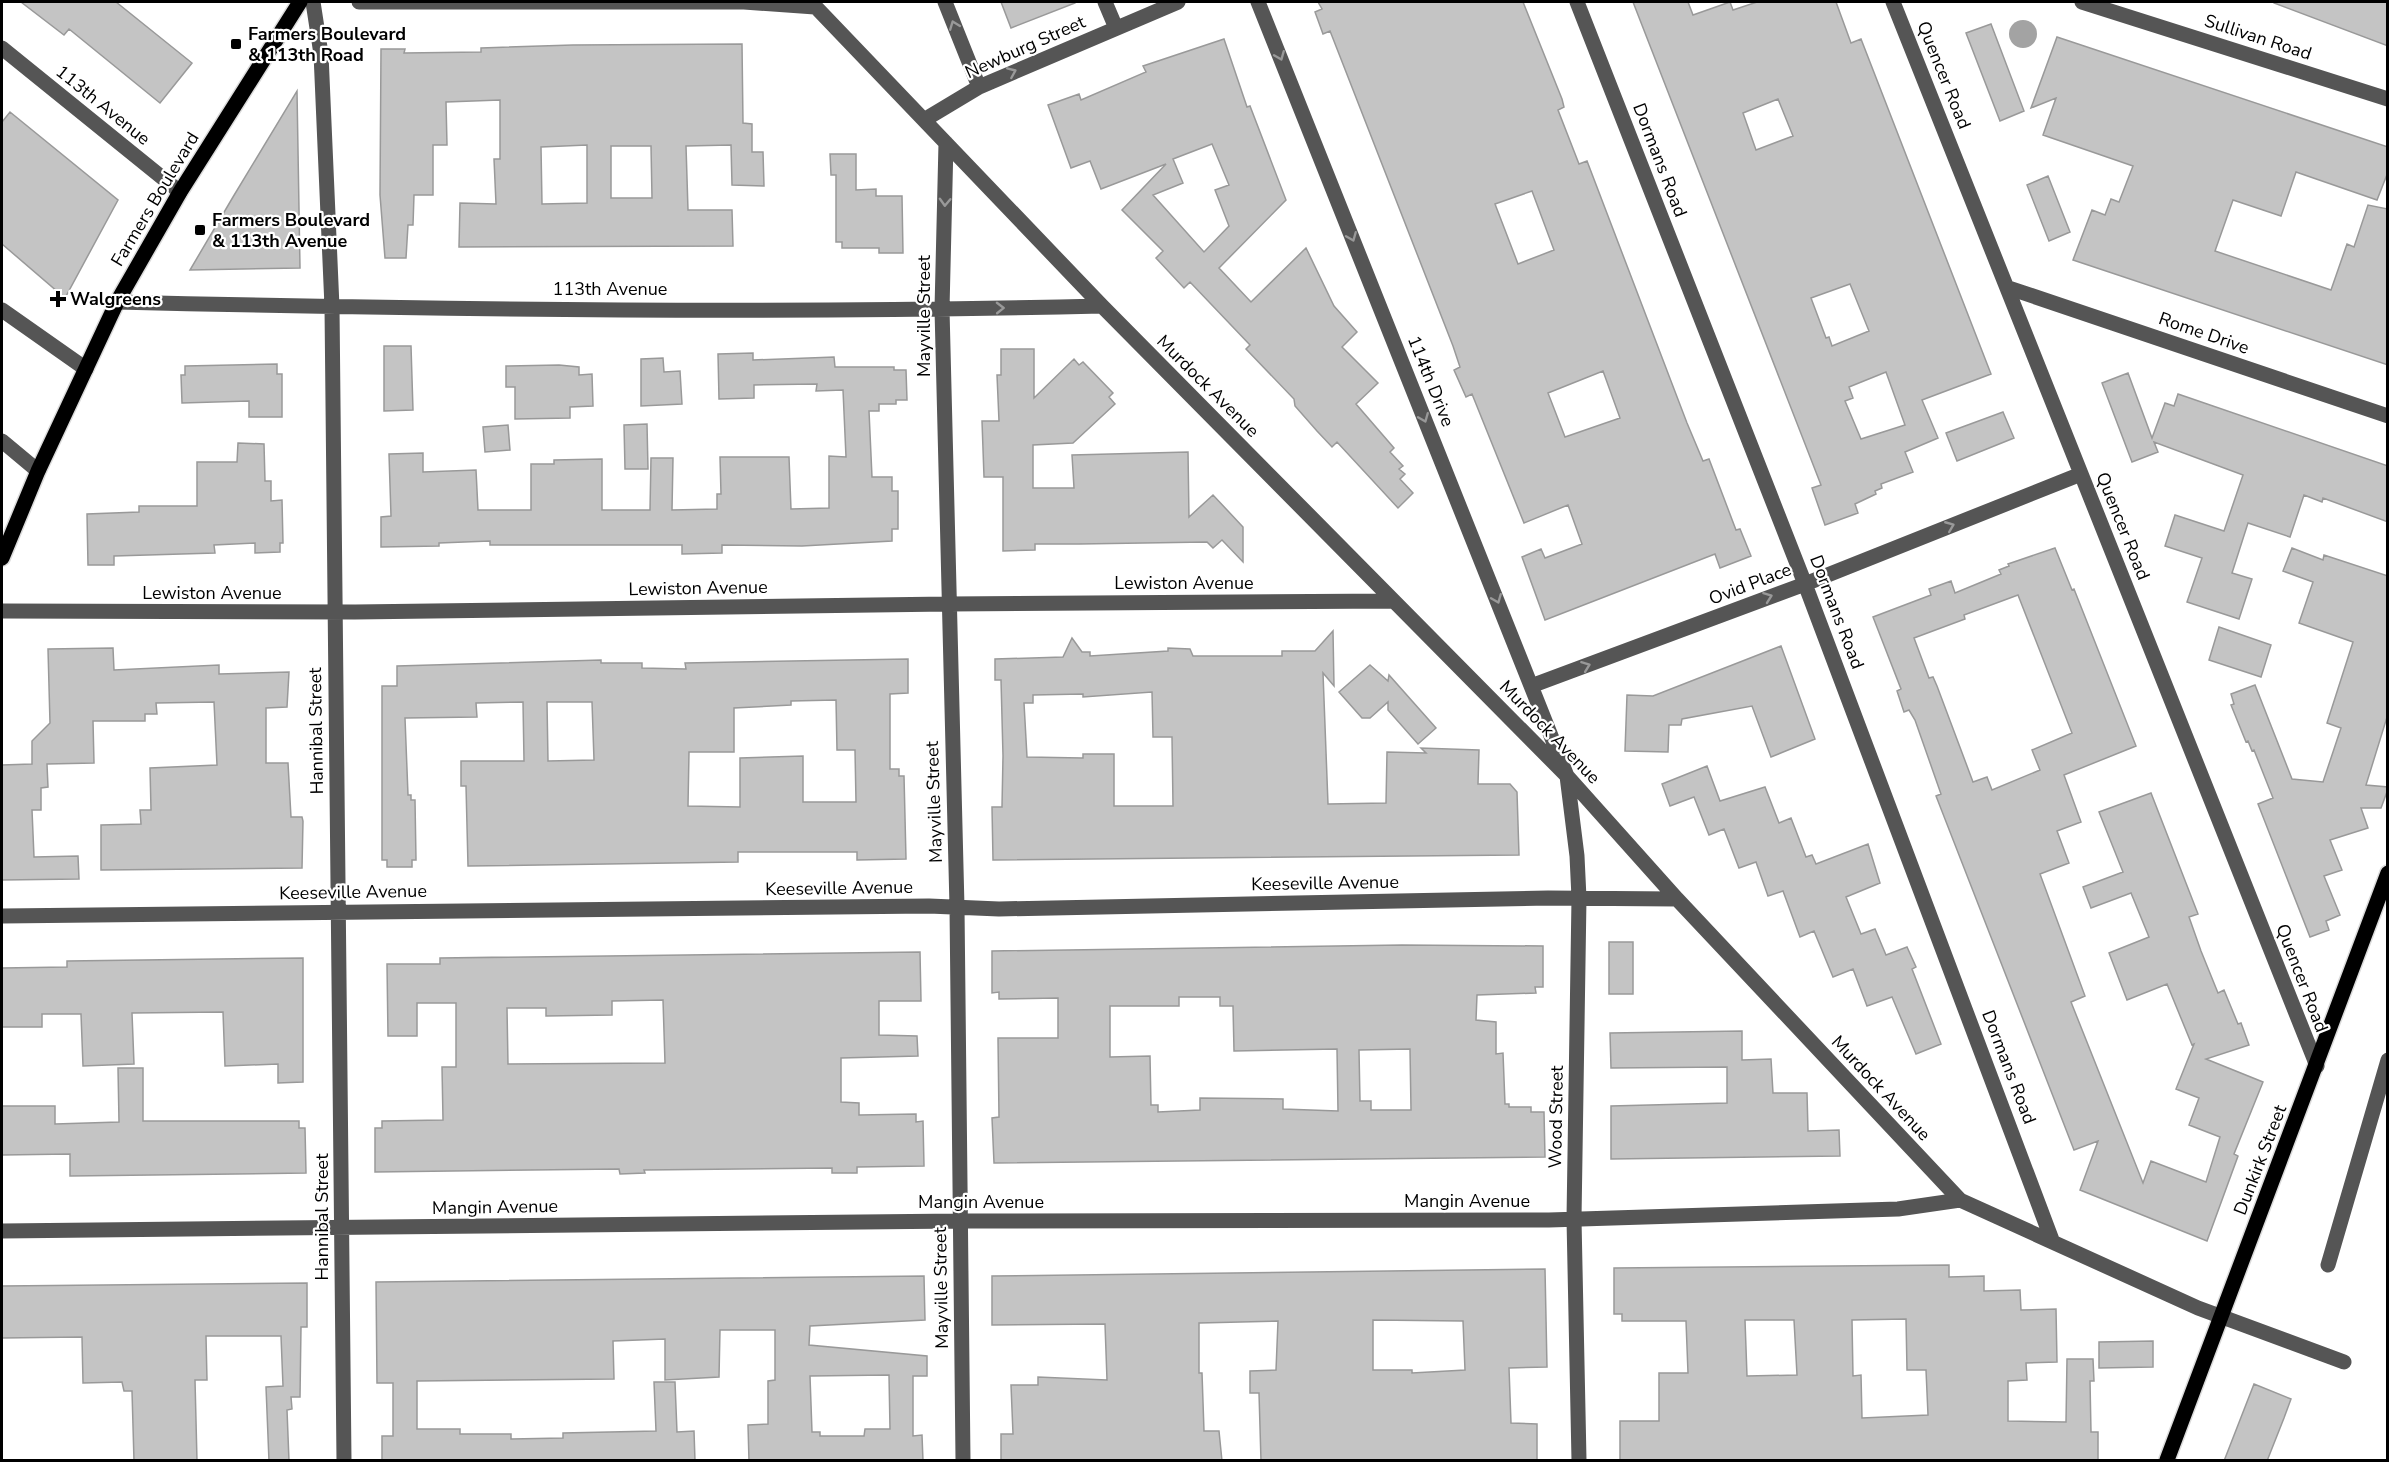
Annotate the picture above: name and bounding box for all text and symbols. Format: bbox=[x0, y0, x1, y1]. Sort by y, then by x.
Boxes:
street label: Sullivan Road bbox=[2201, 8, 2315, 66]
street label: Newburg Street bbox=[961, 9, 1089, 84]
street label: Quencer Road bbox=[1911, 17, 1977, 133]
one-way arrow bbox=[949, 20, 962, 30]
place label: Farmers Boulevard & 113th Road bbox=[248, 22, 406, 67]
marker: Farmers Boulevard & 113th Road bbox=[229, 37, 243, 51]
one-way arrow bbox=[1272, 50, 1285, 61]
street label: 113th Avenue bbox=[51, 60, 155, 150]
one-way arrow bbox=[1006, 68, 1017, 80]
street label: Dormans Road bbox=[1627, 100, 1693, 220]
street label: Farmers Boulevard bbox=[105, 127, 205, 271]
one-way arrow bbox=[938, 197, 951, 206]
place label: Farmers Boulevard & 113th Avenue bbox=[212, 208, 370, 253]
marker: Farmers Boulevard & 113th Avenue bbox=[193, 223, 207, 237]
one-way arrow bbox=[1345, 231, 1357, 242]
street label: Mayville Street bbox=[912, 254, 936, 377]
street label: 113th Avenue bbox=[553, 277, 667, 301]
place label: Walgreens bbox=[70, 287, 161, 311]
marker: Walgreens bbox=[51, 292, 65, 306]
one-way arrow bbox=[996, 302, 1005, 314]
street label: Rome Drive bbox=[2156, 306, 2252, 360]
street label: Murdock Avenue bbox=[1152, 330, 1264, 442]
street label: 114th Drive bbox=[1402, 332, 1460, 430]
one-way arrow bbox=[1417, 412, 1429, 423]
street label: Quencer Road bbox=[2090, 468, 2156, 584]
one-way arrow bbox=[1944, 521, 1955, 533]
street label: Dormans Road bbox=[1804, 552, 1870, 672]
street label: Ovid Place bbox=[1705, 557, 1795, 611]
street label: Lewiston Avenue bbox=[1114, 571, 1254, 595]
street label: Lewiston Avenue bbox=[628, 575, 768, 601]
street label: Lewiston Avenue bbox=[142, 581, 282, 605]
one-way arrow bbox=[1763, 592, 1773, 605]
one-way arrow bbox=[1490, 593, 1502, 604]
one-way arrow bbox=[1580, 661, 1591, 673]
street label: Hannibal Street bbox=[303, 667, 329, 795]
street label: Murdock Avenue bbox=[1494, 675, 1606, 789]
street label: Mayville Street bbox=[920, 740, 948, 863]
street label: Keeseville Avenue bbox=[1251, 870, 1399, 896]
street label: Keeseville Avenue bbox=[765, 875, 913, 901]
street label: Keeseville Avenue bbox=[279, 879, 427, 905]
street label: Quencer Road bbox=[2270, 920, 2334, 1036]
street label: Dormans Road bbox=[1976, 1007, 2042, 1127]
street label: Murdock Avenue bbox=[1826, 1030, 1936, 1146]
street label: Wood Street bbox=[1543, 1065, 1569, 1169]
street label: Dunkirk Street bbox=[2228, 1101, 2292, 1218]
street label: Hannibal Street bbox=[310, 1153, 334, 1280]
street label: Mangin Avenue bbox=[1404, 1189, 1530, 1213]
street label: Mangin Avenue bbox=[918, 1190, 1044, 1214]
street label: Mangin Avenue bbox=[432, 1194, 558, 1220]
street label: Mayville Street bbox=[928, 1226, 954, 1349]

